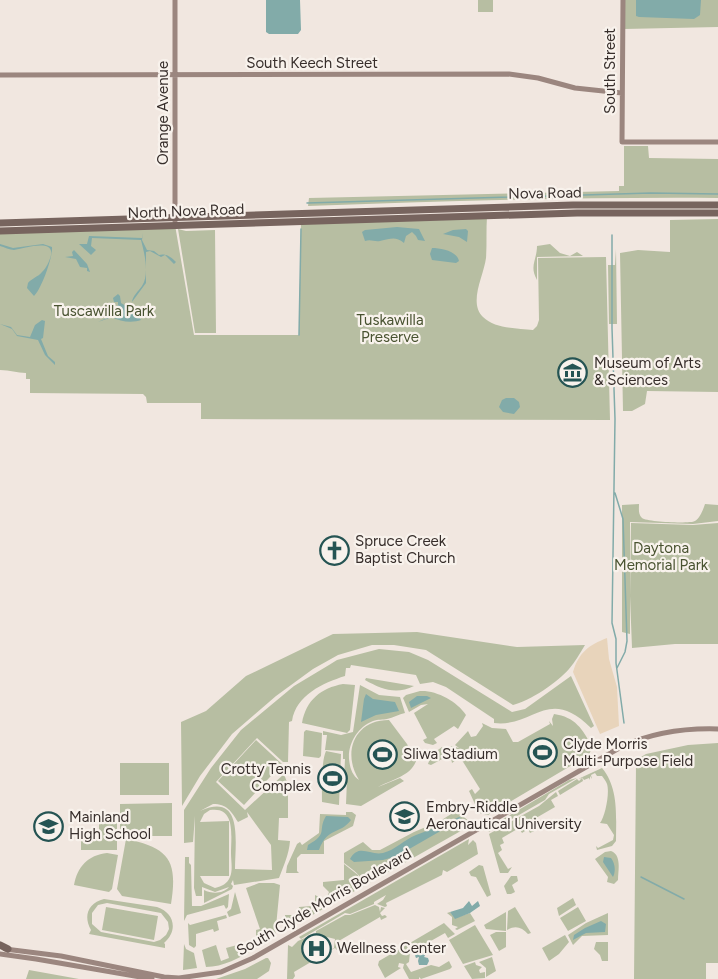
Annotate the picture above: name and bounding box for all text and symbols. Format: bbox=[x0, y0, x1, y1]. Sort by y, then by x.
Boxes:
street label: South Street bbox=[601, 28, 619, 114]
street label: South Keech Street bbox=[246, 54, 378, 72]
street label: Orange Avenue bbox=[154, 61, 172, 165]
street label: Nova Road bbox=[508, 183, 582, 203]
street label: North Nova Road bbox=[127, 200, 245, 222]
park label: Tuscawilla Park bbox=[54, 302, 155, 320]
park label: Tuskawilla Preserve bbox=[356, 311, 424, 346]
place label: Museum of Arts & Sciences bbox=[594, 354, 701, 389]
museum icon: Museum of Arts & Sciences bbox=[557, 356, 589, 388]
place label: Spruce Creek Baptist Church bbox=[355, 532, 455, 567]
church icon: Spruce Creek Baptist Church bbox=[318, 534, 350, 566]
park label: Daytona Memorial Park bbox=[614, 539, 709, 574]
place label: Clyde Morris Multi-Purpose Field bbox=[563, 735, 693, 770]
sports icon: Clyde Morris Multi-Purpose Field bbox=[526, 737, 558, 769]
sports icon: Sliwa Stadium bbox=[366, 738, 398, 770]
place label: Sliwa Stadium bbox=[403, 745, 498, 763]
place label: Crotty Tennis Complex bbox=[221, 760, 311, 795]
sports icon: Crotty Tennis Complex bbox=[316, 762, 348, 794]
place label: Embry-Riddle Aeronautical University bbox=[426, 798, 582, 833]
school or university icon: Embry-Riddle Aeronautical University bbox=[389, 800, 421, 832]
place label: Mainland High School bbox=[69, 808, 151, 843]
school or university icon: Mainland High School bbox=[32, 810, 64, 842]
street label: South Clyde Morris Boulevard bbox=[233, 844, 415, 960]
hospital icon: Wellness Center bbox=[300, 932, 332, 964]
place label: Wellness Center bbox=[337, 939, 446, 957]

